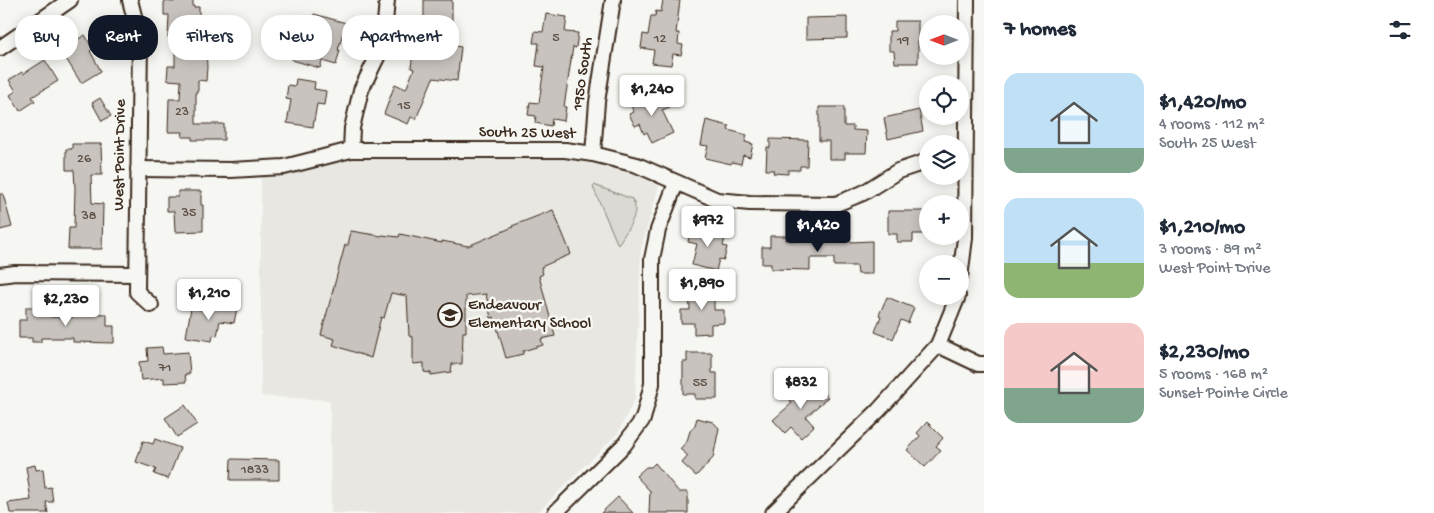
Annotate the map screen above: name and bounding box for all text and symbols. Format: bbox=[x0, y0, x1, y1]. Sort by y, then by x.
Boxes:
chip: Buy bbox=[15, 15, 78, 60]
chip: Rent bbox=[88, 15, 158, 60]
chip: Filters bbox=[168, 15, 251, 60]
chip: New bbox=[261, 15, 332, 60]
chip: Apartment bbox=[342, 15, 459, 60]
north arrow bbox=[919, 15, 969, 65]
map controls bbox=[919, 15, 969, 305]
icon: filters bbox=[1386, 16, 1414, 44]
text: 7 homes bbox=[1004, 18, 1076, 43]
house number: 5 bbox=[552, 30, 560, 47]
house number: 12 bbox=[653, 31, 666, 48]
house number: 19 bbox=[896, 33, 909, 50]
street label: 1950 South bbox=[569, 36, 599, 113]
pin: $1,240 bbox=[611, 74, 693, 117]
button: locate bbox=[919, 75, 969, 125]
text: $1,240 bbox=[630, 81, 674, 100]
text: $1,420/mo bbox=[1159, 91, 1247, 116]
icon: home bbox=[1044, 93, 1104, 153]
street label: West Point Drive bbox=[111, 98, 131, 211]
house number: 15 bbox=[396, 98, 411, 115]
house number: 23 bbox=[175, 104, 189, 121]
text: 4 rooms · 112 m² bbox=[1159, 116, 1265, 135]
street label: South 25 West bbox=[479, 124, 577, 144]
button: layers bbox=[919, 135, 969, 185]
text: South 25 West bbox=[1159, 135, 1255, 154]
house number: 26 bbox=[77, 151, 92, 168]
button: + bbox=[919, 195, 969, 245]
house number: 35 bbox=[181, 205, 196, 222]
pin: $972 bbox=[678, 206, 738, 248]
house number: 38 bbox=[81, 208, 97, 225]
pin: $1,420 bbox=[777, 210, 859, 253]
text: $972 bbox=[692, 212, 724, 231]
text: $1,210/mo bbox=[1159, 216, 1245, 241]
text: $1,420 bbox=[796, 217, 840, 236]
icon: home bbox=[1044, 218, 1104, 278]
text: 3 rooms · 89 m² bbox=[1159, 241, 1261, 260]
button: − bbox=[919, 255, 969, 305]
text: West Point Drive bbox=[1159, 260, 1270, 279]
pin: $1,890 bbox=[661, 268, 743, 311]
text: $1,890 bbox=[680, 275, 724, 294]
pin: $1,210 bbox=[168, 278, 250, 321]
pin: $2,230 bbox=[25, 284, 107, 327]
text: $1,210 bbox=[188, 285, 230, 304]
text: $2,230 bbox=[43, 291, 89, 310]
place label: Endeavour Elementary School bbox=[468, 297, 591, 334]
school or university icon: Endeavour Elementary School bbox=[437, 302, 463, 328]
text: $2,230/mo bbox=[1159, 341, 1249, 366]
icon: home bbox=[1044, 343, 1104, 403]
house number: 71 bbox=[158, 360, 171, 377]
text: 5 rooms · 168 m² bbox=[1159, 366, 1268, 385]
pin: $832 bbox=[771, 368, 831, 410]
text: $832 bbox=[785, 374, 817, 393]
house number: 55 bbox=[693, 375, 707, 392]
text: Sunset Pointe Circle bbox=[1159, 385, 1288, 404]
house number: 1833 bbox=[240, 462, 269, 479]

